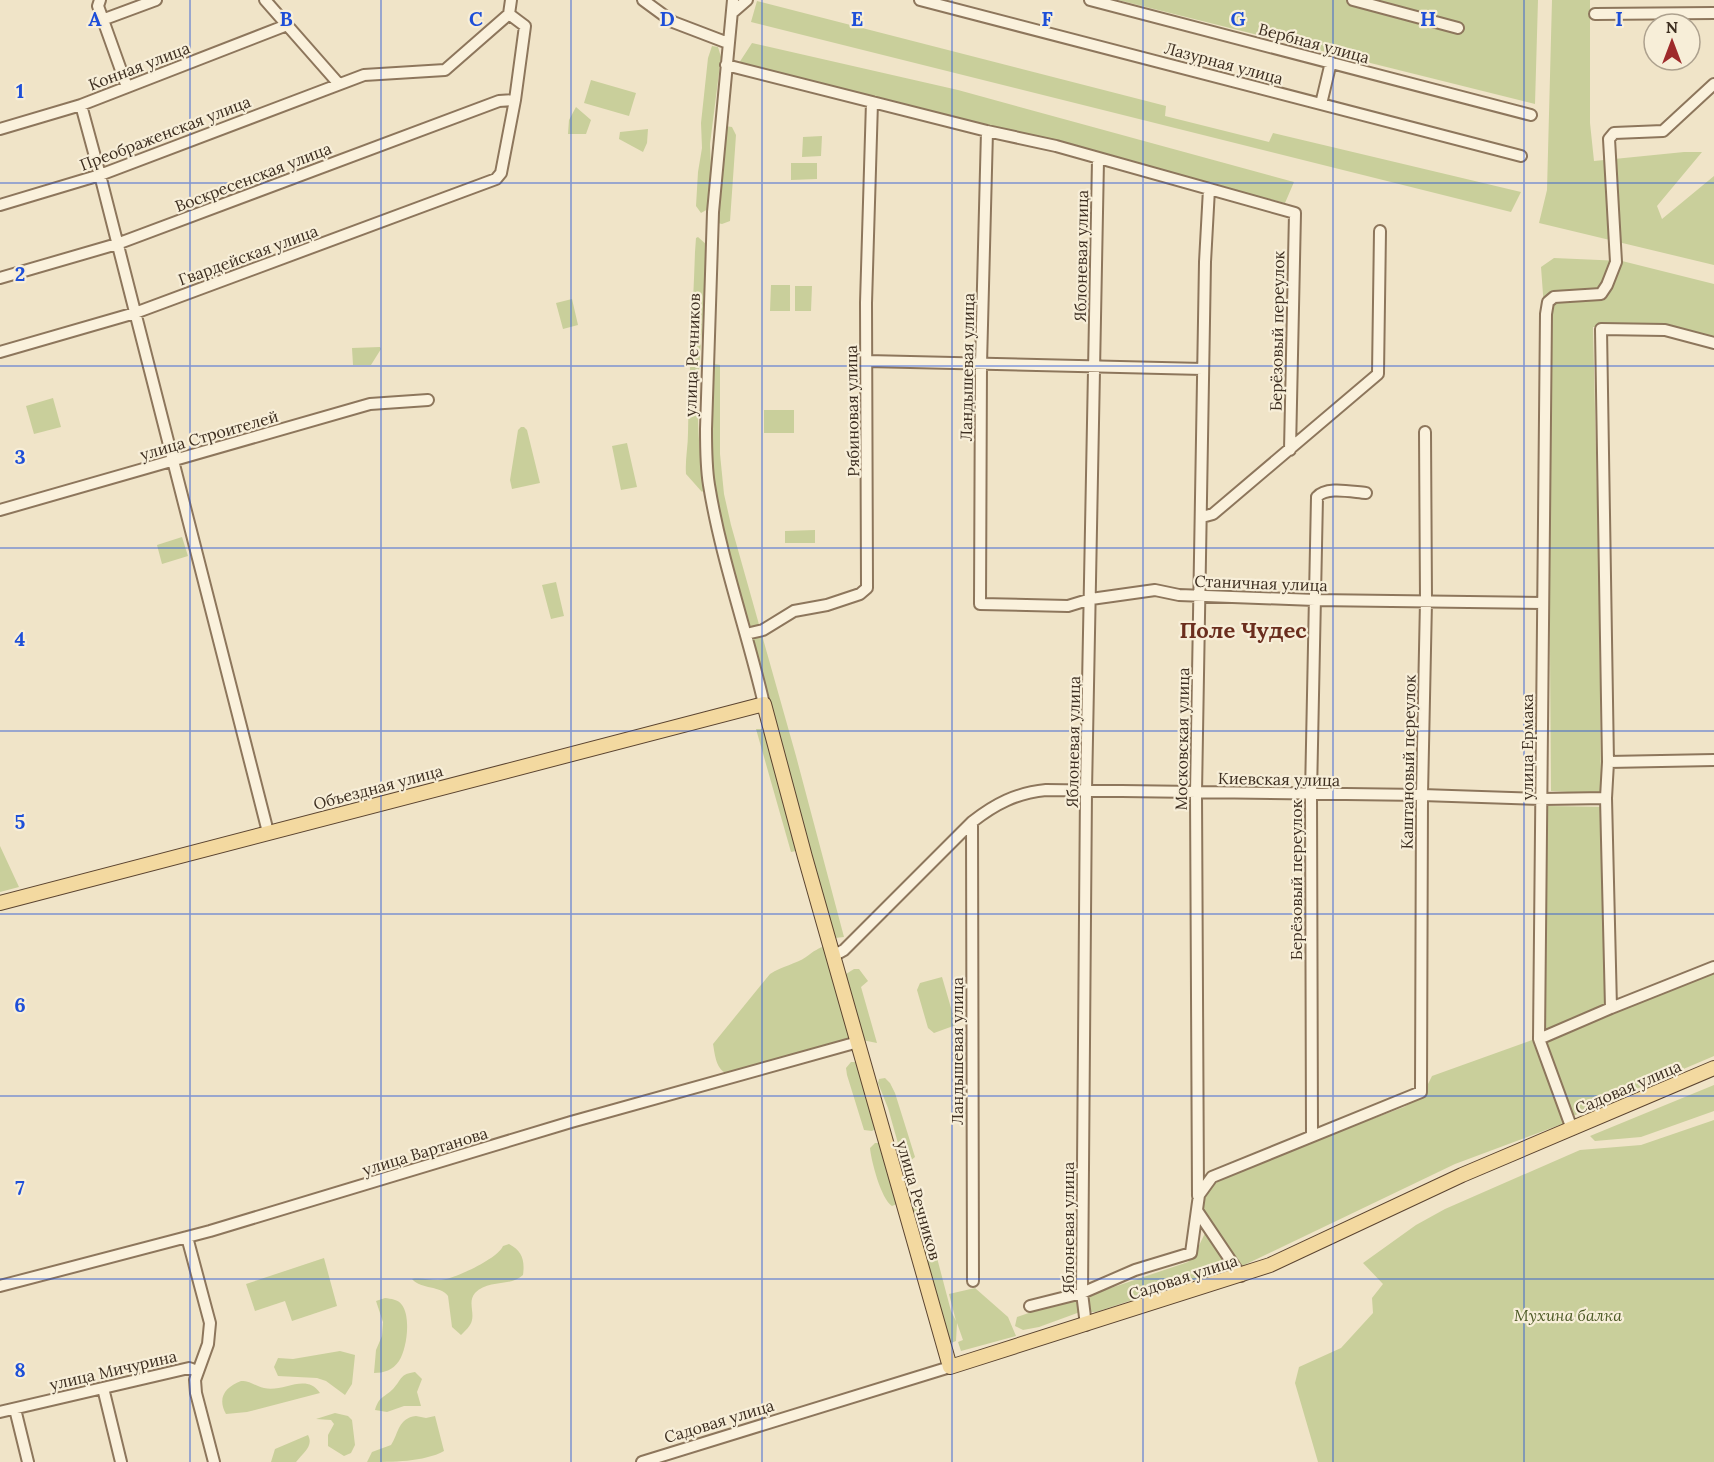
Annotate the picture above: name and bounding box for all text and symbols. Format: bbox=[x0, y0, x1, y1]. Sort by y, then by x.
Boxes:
text: A bbox=[88, 6, 102, 31]
text: B bbox=[279, 6, 293, 31]
text: C bbox=[469, 6, 483, 31]
text: D bbox=[659, 6, 675, 31]
text: E bbox=[851, 6, 863, 31]
text: F bbox=[1041, 6, 1053, 31]
text: G bbox=[1230, 6, 1246, 31]
text: H bbox=[1420, 6, 1436, 31]
text: I bbox=[1615, 6, 1623, 31]
north arrow bbox=[1642, 12, 1702, 72]
text: N bbox=[1666, 17, 1678, 37]
street label: Вербная улица bbox=[1256, 19, 1372, 67]
street label: Конная улица bbox=[85, 37, 193, 95]
street label: Лазурная улица bbox=[1163, 38, 1285, 88]
text: 1 bbox=[16, 78, 24, 103]
street label: Преображенская улица bbox=[77, 91, 253, 175]
street label: Воскресенская улица bbox=[172, 138, 334, 216]
street label: Яблоневая улица bbox=[1070, 190, 1092, 322]
street label: Гвардейская улица bbox=[175, 220, 321, 290]
street label: Берёзовый переулок bbox=[1266, 250, 1288, 411]
text: 2 bbox=[15, 261, 25, 286]
street label: улица Речников bbox=[680, 293, 704, 417]
street label: Ландышевая улица bbox=[956, 293, 978, 441]
street label: Рябиновая улица bbox=[841, 345, 863, 477]
street label: улица Строителей bbox=[137, 406, 281, 464]
text: 3 bbox=[14, 444, 26, 469]
street label: Станичная улица bbox=[1194, 571, 1328, 595]
district label: Поле Чудес bbox=[1179, 616, 1307, 644]
text: 4 bbox=[15, 626, 26, 651]
street label: Московская улица bbox=[1171, 667, 1193, 811]
street label: Каштановый переулок bbox=[1396, 674, 1420, 850]
street label: Яблоневая улица bbox=[1062, 676, 1084, 808]
street label: улица Ермака bbox=[1517, 694, 1537, 800]
street label: Объездная улица bbox=[311, 760, 445, 814]
street label: Киевская улица bbox=[1218, 768, 1340, 790]
street label: Берёзовый переулок bbox=[1286, 799, 1306, 960]
text: 5 bbox=[15, 809, 26, 834]
street label: Ландышевая улица bbox=[947, 977, 967, 1125]
text: 6 bbox=[14, 992, 26, 1017]
street label: Садовая улица bbox=[1572, 1056, 1684, 1118]
street label: улица Вартанова bbox=[360, 1122, 490, 1180]
street label: улица Речников bbox=[892, 1138, 946, 1262]
street label: Яблоневая улица bbox=[1058, 1162, 1078, 1294]
text: 7 bbox=[15, 1175, 25, 1200]
street label: Садовая улица bbox=[1126, 1250, 1240, 1304]
park label: Мухина балка bbox=[1514, 1305, 1622, 1325]
street label: улица Мичурина bbox=[47, 1346, 179, 1394]
text: 8 bbox=[14, 1357, 26, 1382]
street label: Садовая улица bbox=[662, 1395, 776, 1447]

